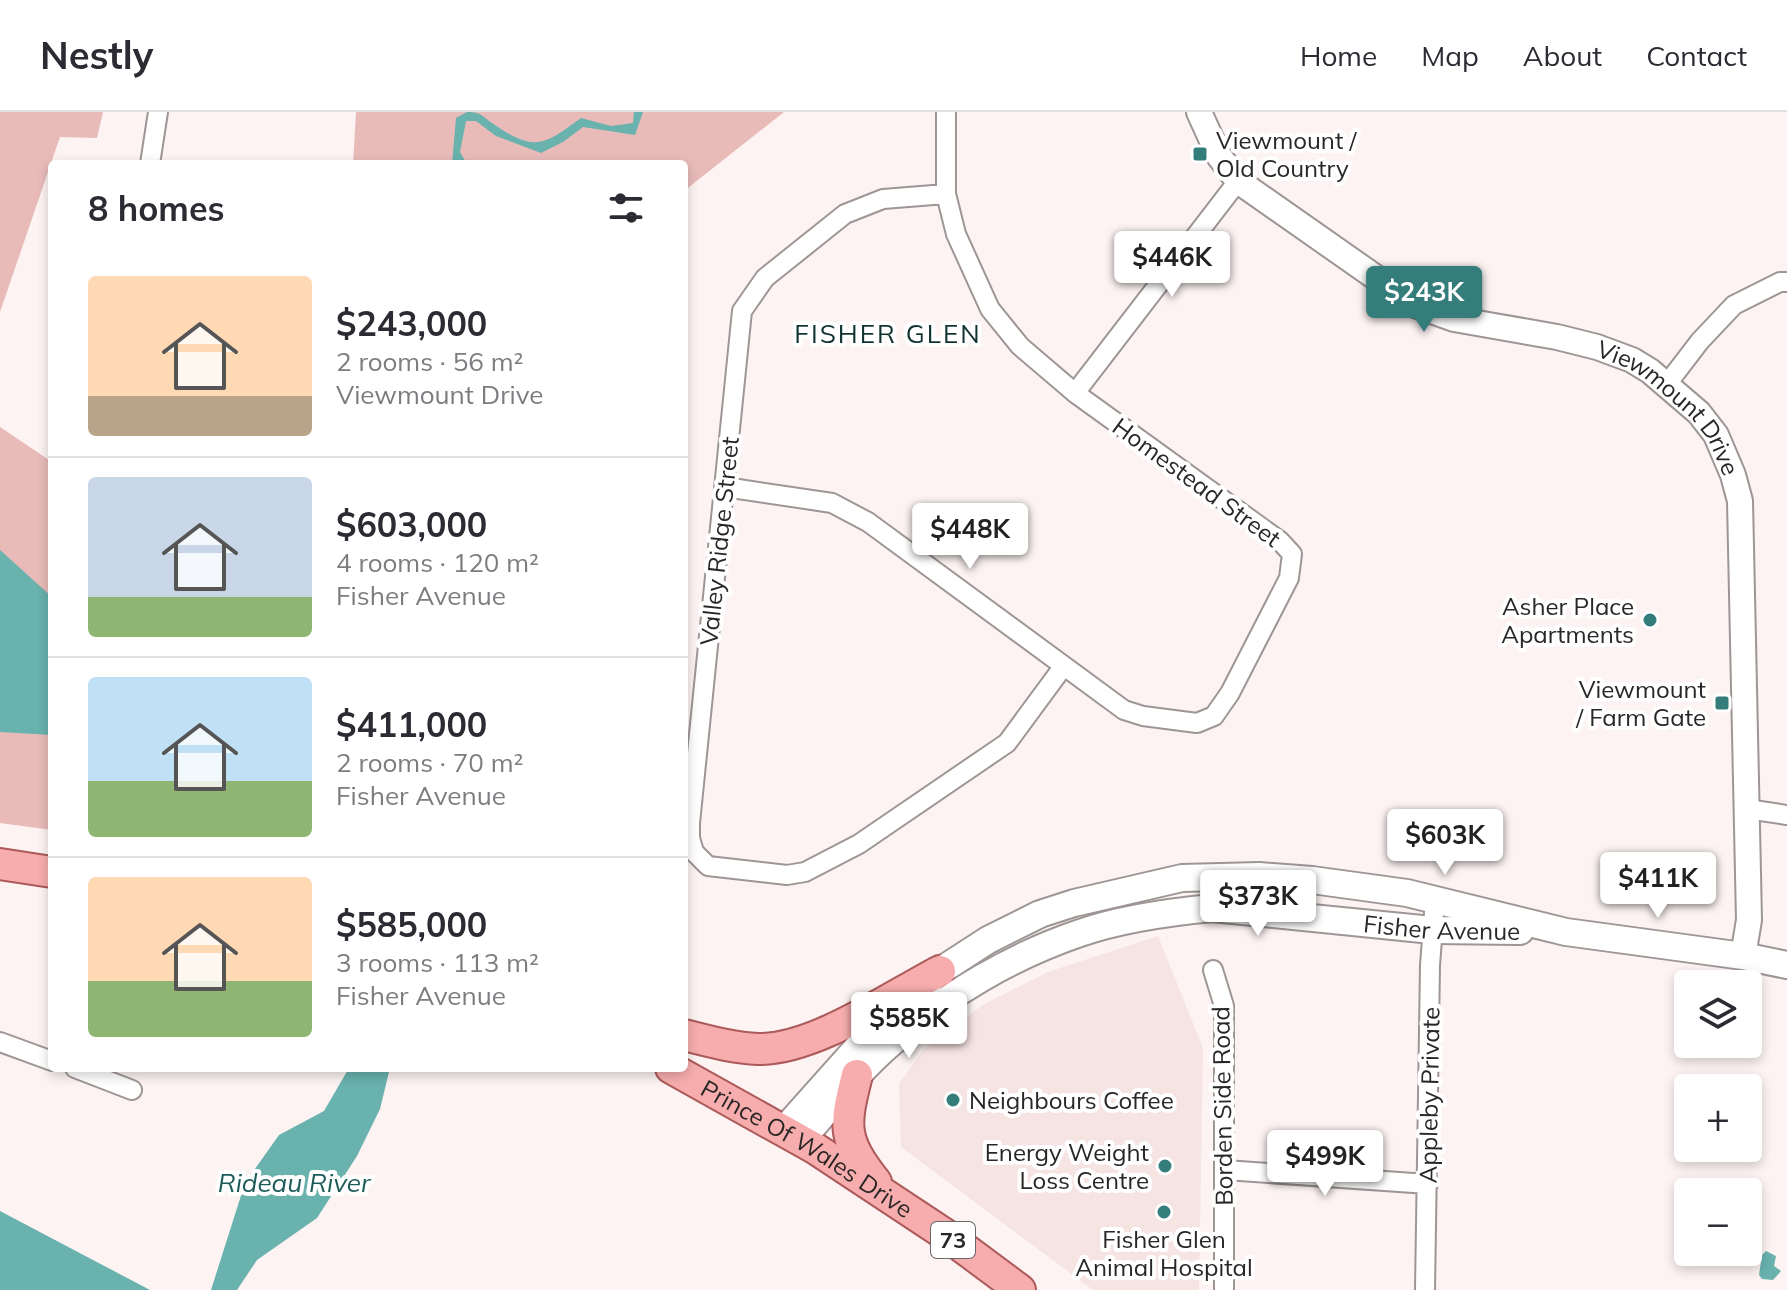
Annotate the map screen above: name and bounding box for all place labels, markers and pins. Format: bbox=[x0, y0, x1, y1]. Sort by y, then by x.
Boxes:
place label: Viewmount / Old Country bbox=[1216, 125, 1358, 183]
marker: Viewmount / Old Country bbox=[1191, 145, 1209, 163]
pin: $446K bbox=[1116, 231, 1228, 299]
pin: $243K bbox=[1368, 266, 1480, 334]
pin: $448K bbox=[914, 503, 1026, 571]
place label: Asher Place Apartments bbox=[1501, 591, 1634, 649]
marker: Asher Place Apartments bbox=[1641, 611, 1659, 629]
place label: Viewmount / Farm Gate bbox=[1575, 674, 1706, 732]
marker: Viewmount / Farm Gate bbox=[1713, 694, 1731, 712]
pin: $603K bbox=[1389, 809, 1501, 877]
pin: $411K bbox=[1602, 852, 1714, 920]
pin: $373K bbox=[1202, 870, 1314, 938]
pin: $585K bbox=[853, 992, 965, 1060]
place label: Neighbours Coffee bbox=[969, 1085, 1174, 1115]
marker: Neighbours Coffee bbox=[944, 1091, 962, 1109]
pin: $499K bbox=[1269, 1130, 1381, 1198]
place label: Energy Weight Loss Centre bbox=[985, 1137, 1149, 1195]
marker: Energy Weight Loss Centre bbox=[1156, 1157, 1174, 1175]
marker: Fisher Glen Animal Hospital bbox=[1155, 1203, 1173, 1221]
place label: Fisher Glen Animal Hospital bbox=[1075, 1224, 1253, 1282]

